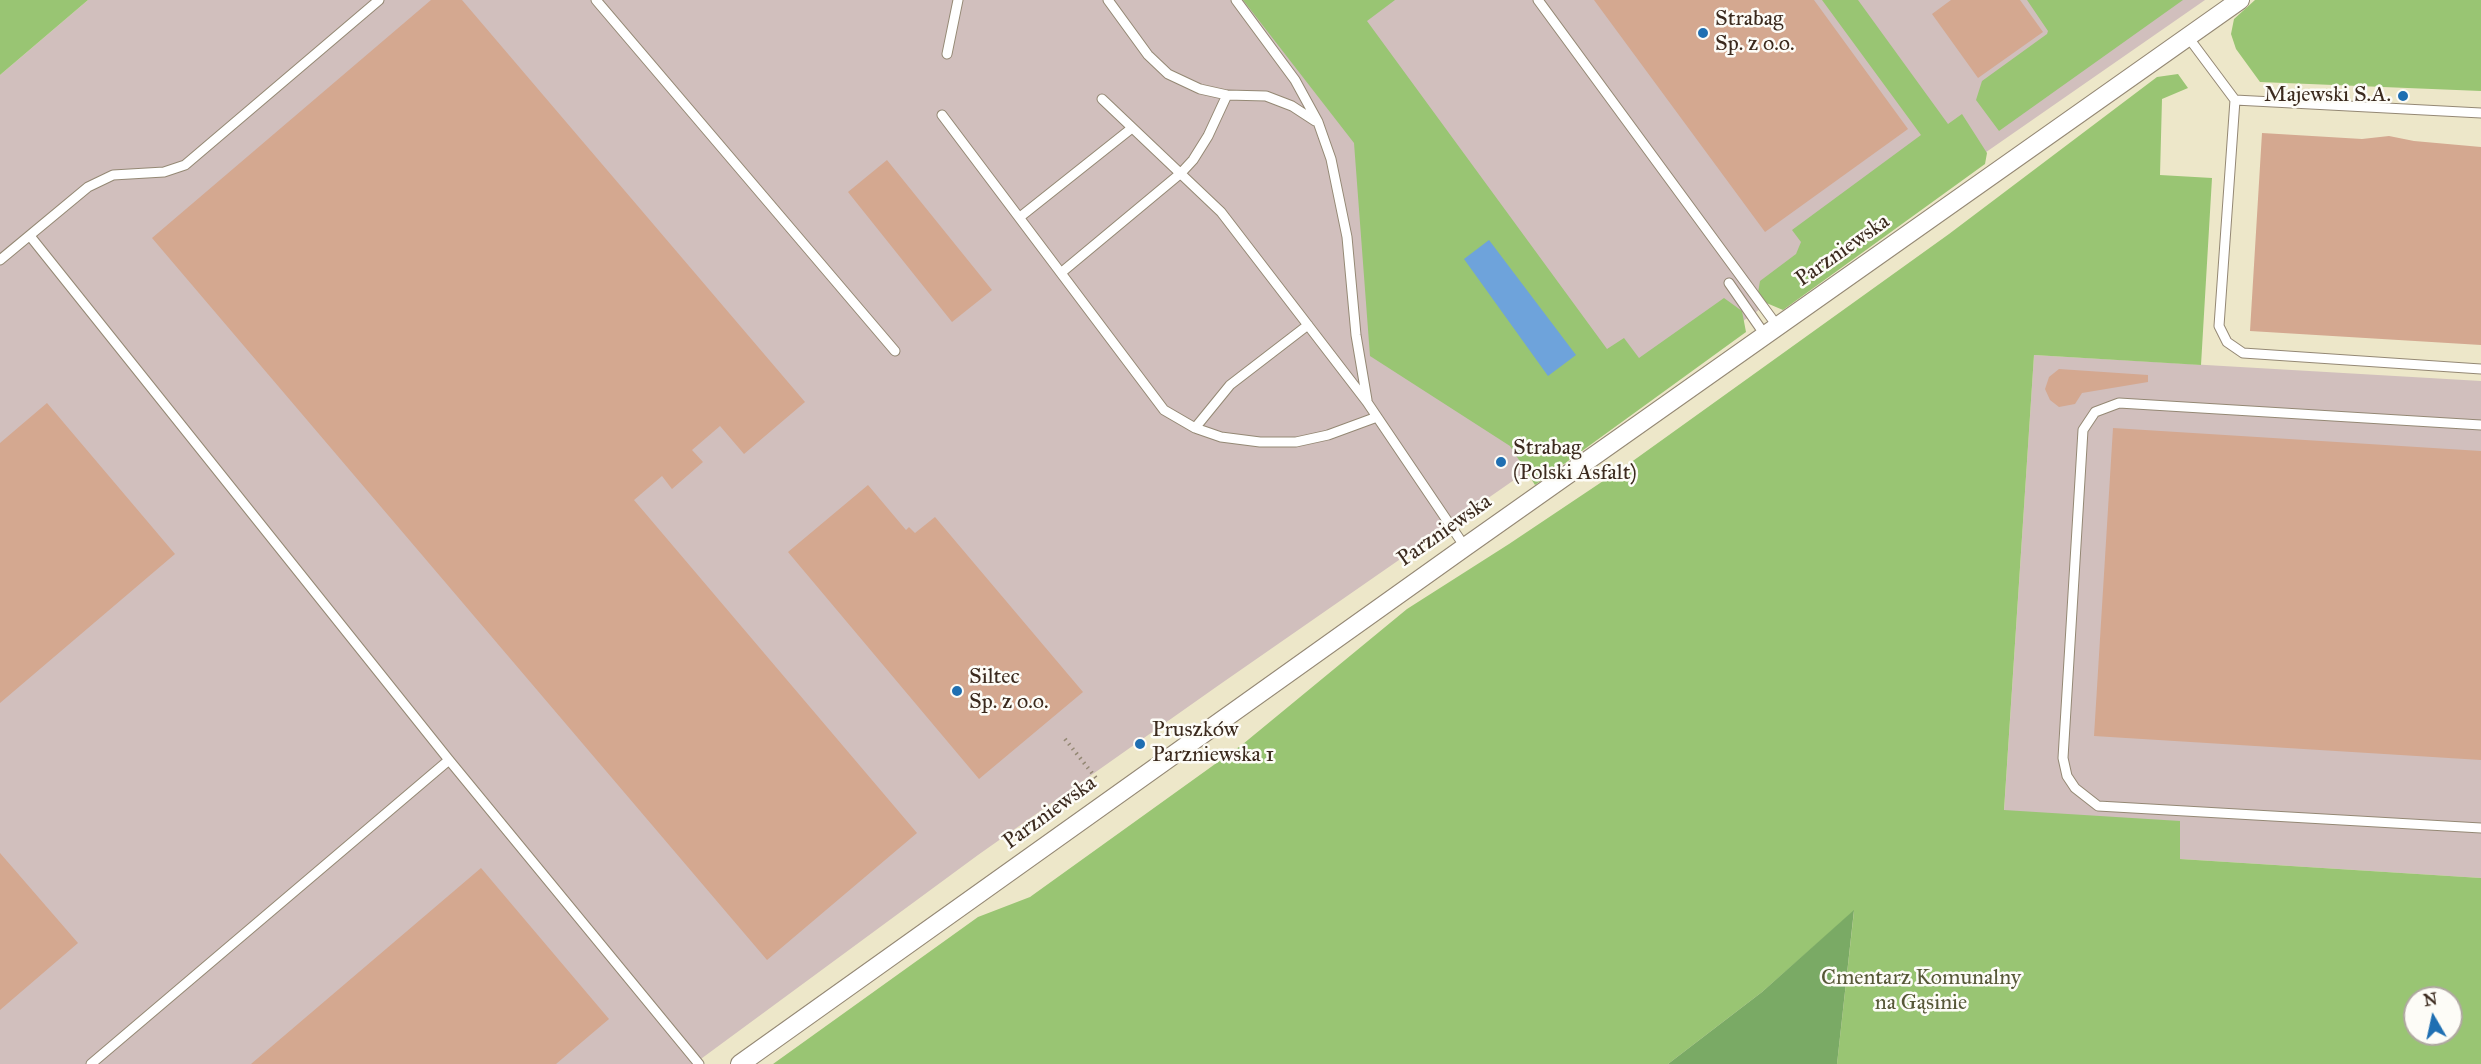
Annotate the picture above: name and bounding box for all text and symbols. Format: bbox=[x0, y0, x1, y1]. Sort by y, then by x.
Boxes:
place label: Strabag Sp. z o.o. bbox=[1715, 7, 1795, 58]
marker: Strabag Sp. z o.o. bbox=[1696, 26, 1710, 40]
place label: Majewski S.A. bbox=[2264, 83, 2391, 109]
marker: Majewski S.A. bbox=[2396, 89, 2410, 103]
street label: Parzniewska bbox=[1791, 209, 1895, 293]
place label: Strabag (Polski Asfalt) bbox=[1513, 436, 1637, 488]
marker: Strabag (Polski Asfalt) bbox=[1494, 455, 1508, 469]
street label: Parzniewska bbox=[1393, 489, 1497, 573]
place label: Siltec Sp. z o.o. bbox=[969, 665, 1049, 716]
marker: Siltec Sp. z o.o. bbox=[950, 684, 964, 698]
place label: Pruszków Parzniewska 1 bbox=[1152, 718, 1274, 770]
marker: Pruszków Parzniewska 1 bbox=[1133, 737, 1147, 751]
street label: Parzniewska bbox=[998, 770, 1102, 856]
park label: Cmentarz Komunalny na Gąsinie bbox=[1821, 966, 2021, 1017]
north arrow bbox=[2403, 986, 2463, 1046]
text: N bbox=[2422, 989, 2439, 1010]

